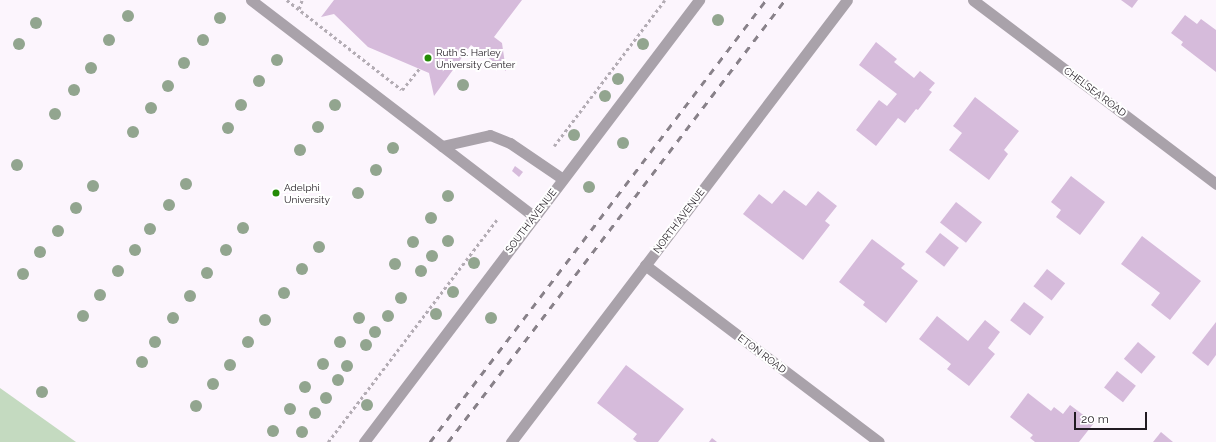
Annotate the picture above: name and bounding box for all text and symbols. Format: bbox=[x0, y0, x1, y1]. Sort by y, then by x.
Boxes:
place label: Ruth S. Harley University Center bbox=[436, 46, 516, 70]
marker: Ruth S. Harley University Center bbox=[423, 53, 433, 63]
street label: CHELSEA ROAD bbox=[1061, 65, 1129, 119]
place label: Adelphi University bbox=[284, 181, 330, 204]
street label: SOUTH AVENUE bbox=[503, 186, 559, 256]
street label: NORTH AVENUE bbox=[651, 186, 707, 256]
marker: Adelphi University bbox=[271, 188, 281, 198]
street label: ETON ROAD bbox=[735, 332, 789, 376]
scale bar bbox=[1076, 404, 1149, 430]
text: 20 m bbox=[1081, 412, 1109, 426]

